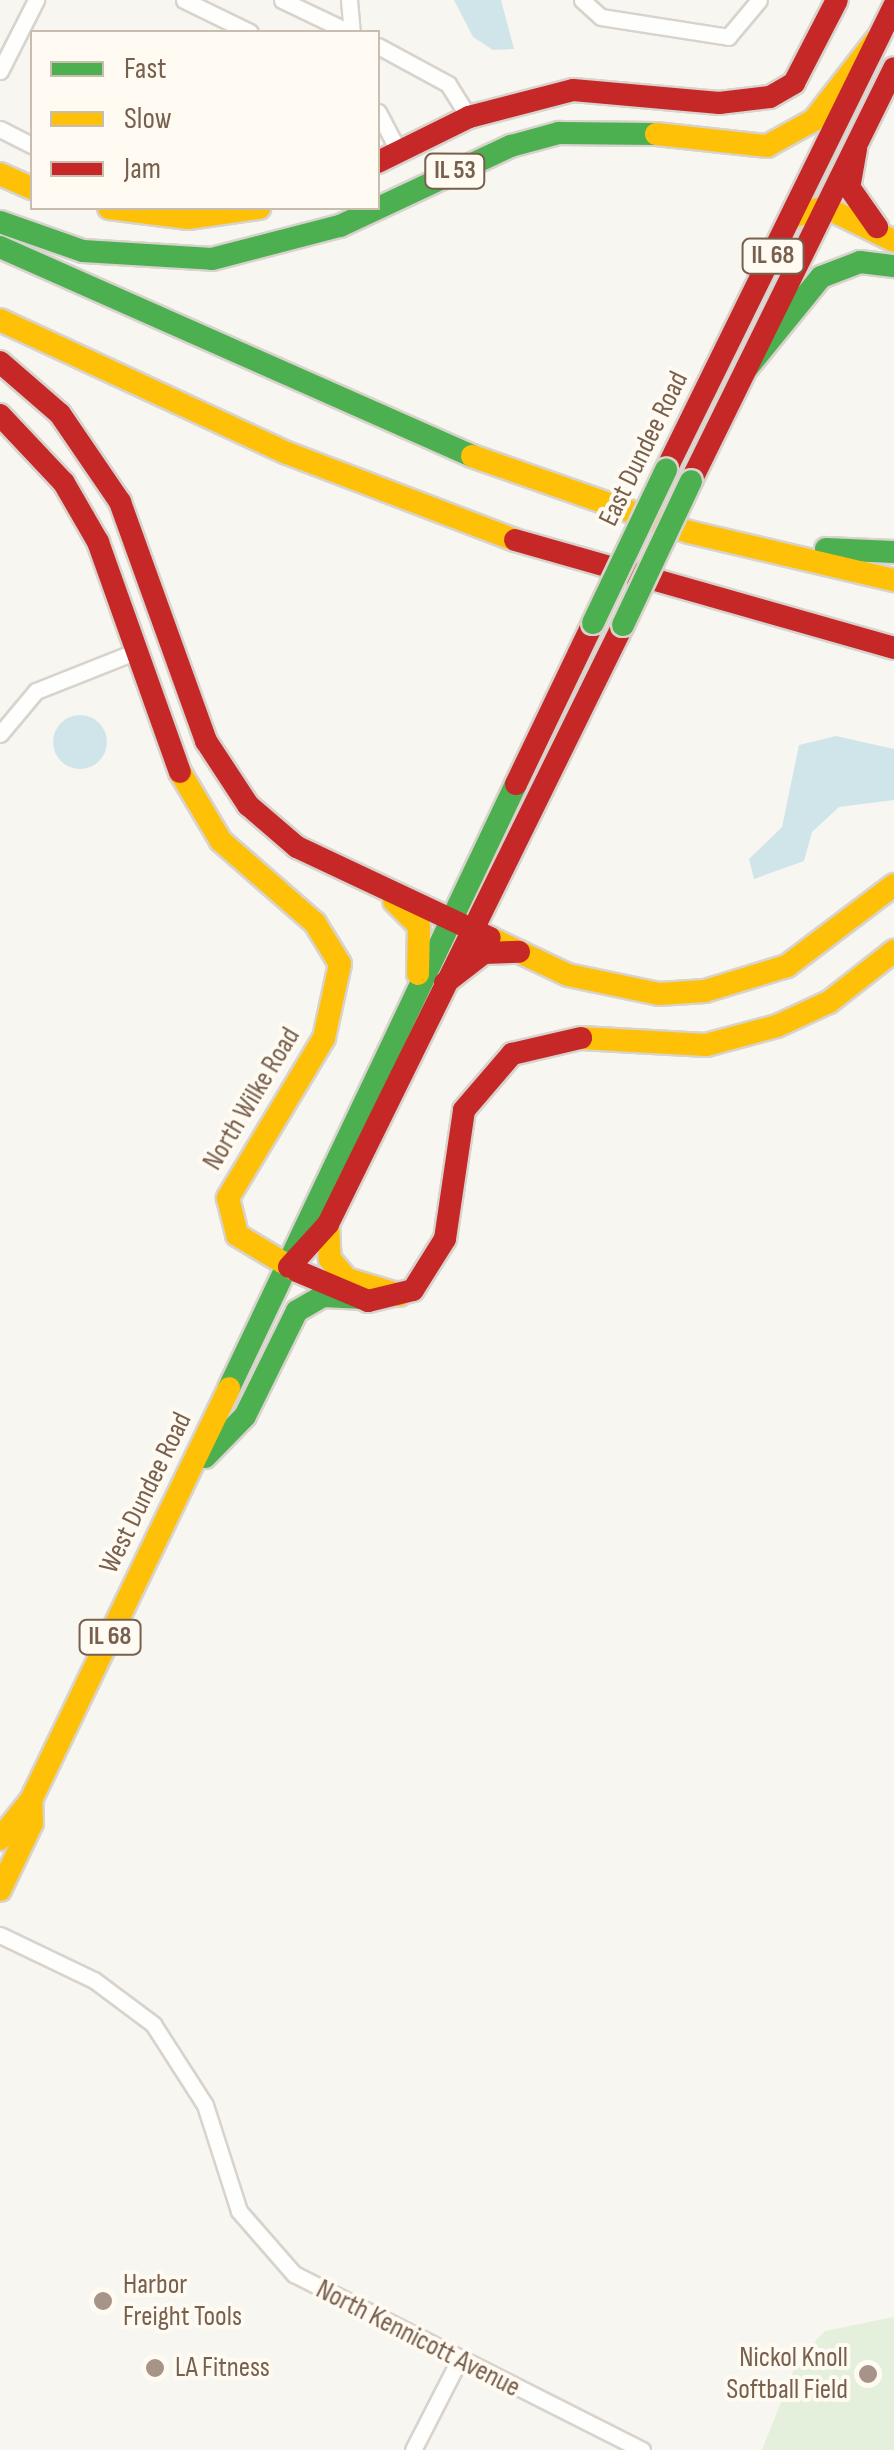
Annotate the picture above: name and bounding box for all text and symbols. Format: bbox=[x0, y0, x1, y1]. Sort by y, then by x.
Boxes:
legend bbox=[30, 30, 380, 210]
text: Fast bbox=[124, 51, 166, 87]
text: Slow bbox=[124, 101, 172, 137]
text: Jam bbox=[124, 151, 161, 187]
road number: IL 53 bbox=[422, 151, 488, 191]
road number: IL 68 bbox=[740, 236, 806, 276]
street label: East Dundee Road bbox=[592, 366, 696, 532]
street label: North Wilke Road bbox=[196, 1022, 308, 1176]
street label: West Dundee Road bbox=[93, 1407, 199, 1579]
road number: IL 68 bbox=[78, 1617, 142, 1657]
place label: Harbor Freight Tools bbox=[123, 2268, 242, 2334]
street label: North Kennicott Avenue bbox=[310, 2273, 526, 2405]
marker: Harbor Freight Tools bbox=[92, 2290, 114, 2312]
place label: Nickol Knoll Softball Field bbox=[726, 2341, 848, 2407]
place label: LA Fitness bbox=[175, 2351, 270, 2385]
marker: LA Fitness bbox=[144, 2357, 166, 2379]
marker: Nickol Knoll Softball Field bbox=[857, 2363, 879, 2385]

